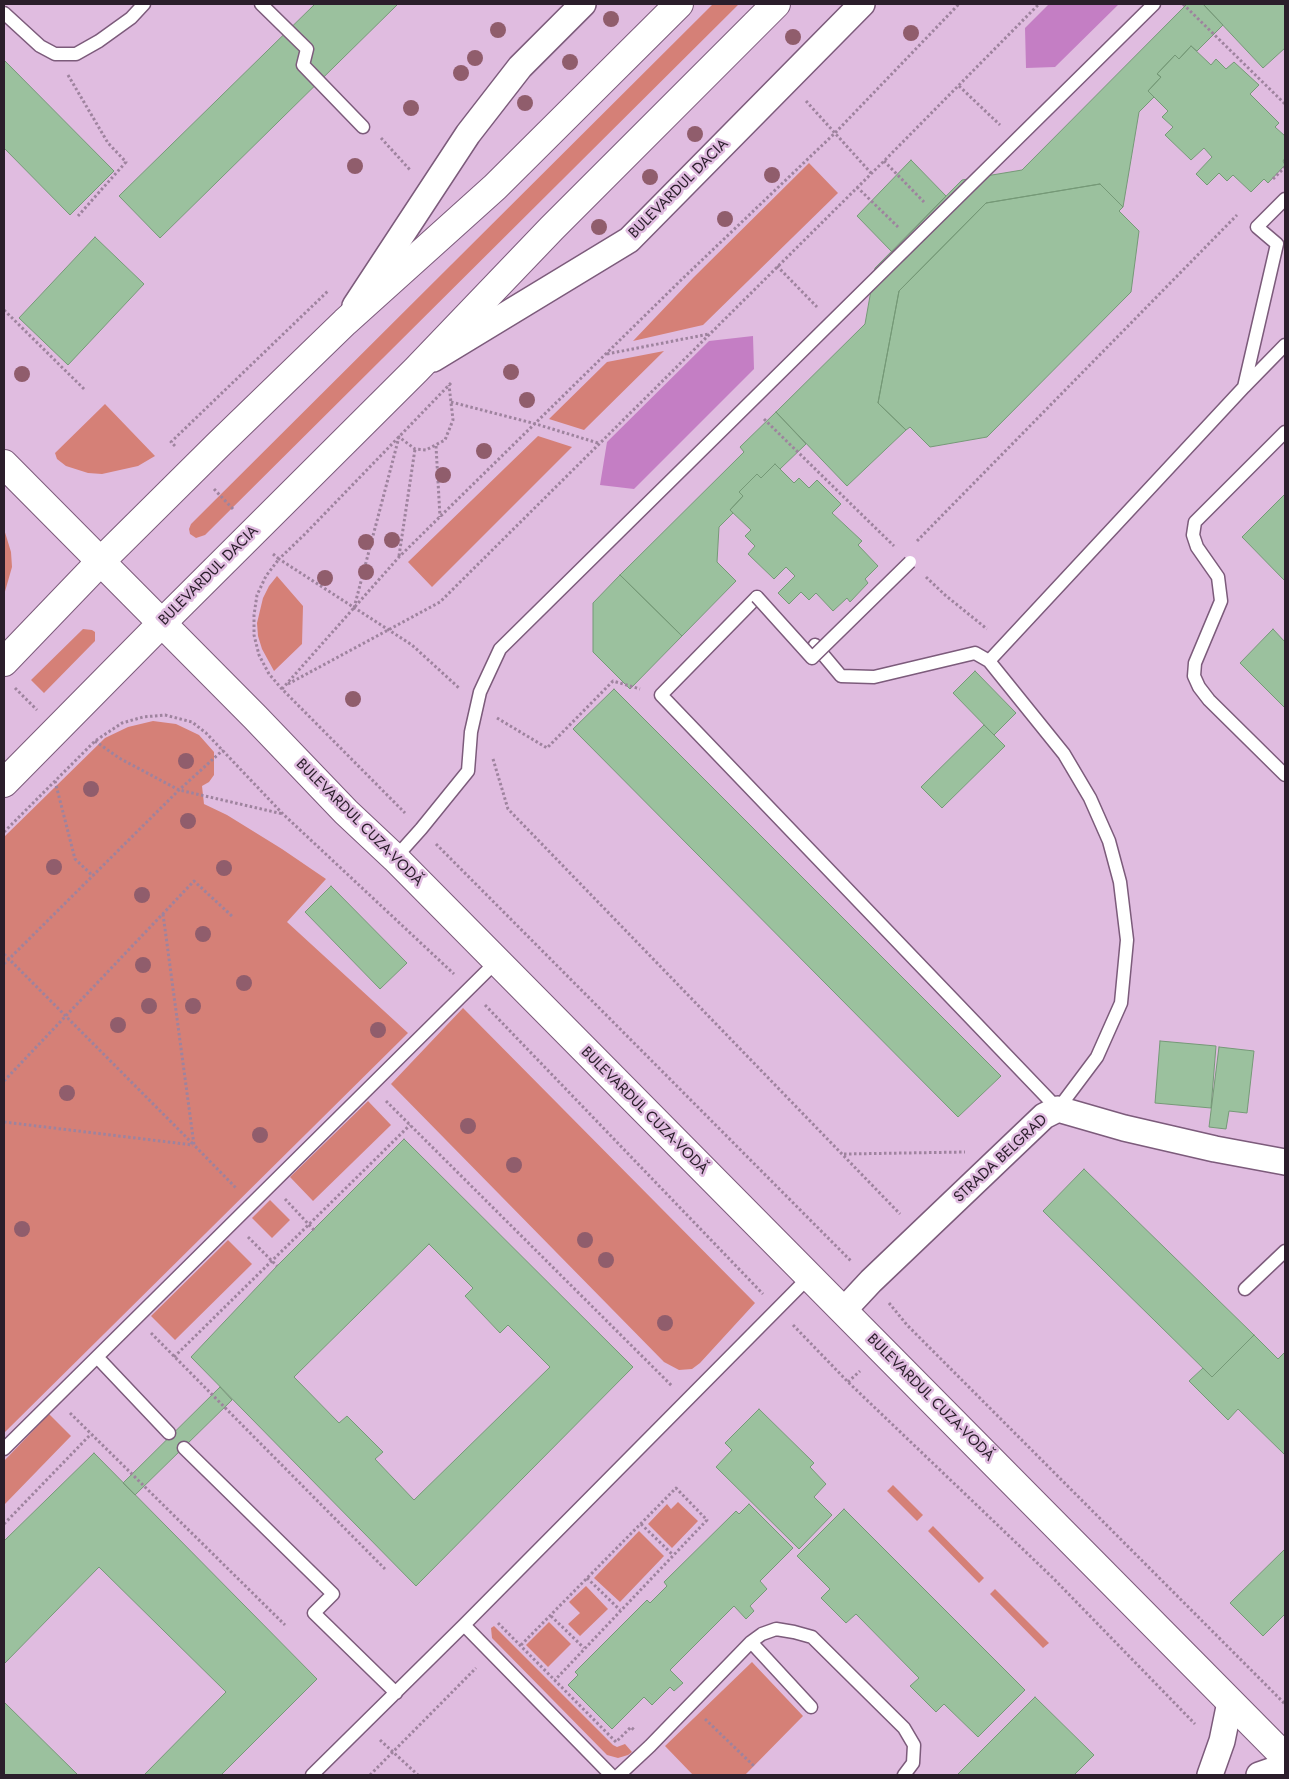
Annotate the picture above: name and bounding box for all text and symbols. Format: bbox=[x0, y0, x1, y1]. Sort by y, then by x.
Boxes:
street label: BULEVARDUL DACIA bbox=[625, 135, 733, 243]
street label: BULEVARDUL DACIA bbox=[155, 522, 263, 630]
street label: BULEVARDUL CUZA-VODĂ bbox=[292, 756, 426, 890]
street label: BULEVARDUL CUZA-VODĂ bbox=[577, 1044, 711, 1178]
street label: STRADA BELGRAD bbox=[951, 1111, 1051, 1207]
street label: BULEVARDUL CUZA-VODĂ bbox=[863, 1331, 997, 1465]

